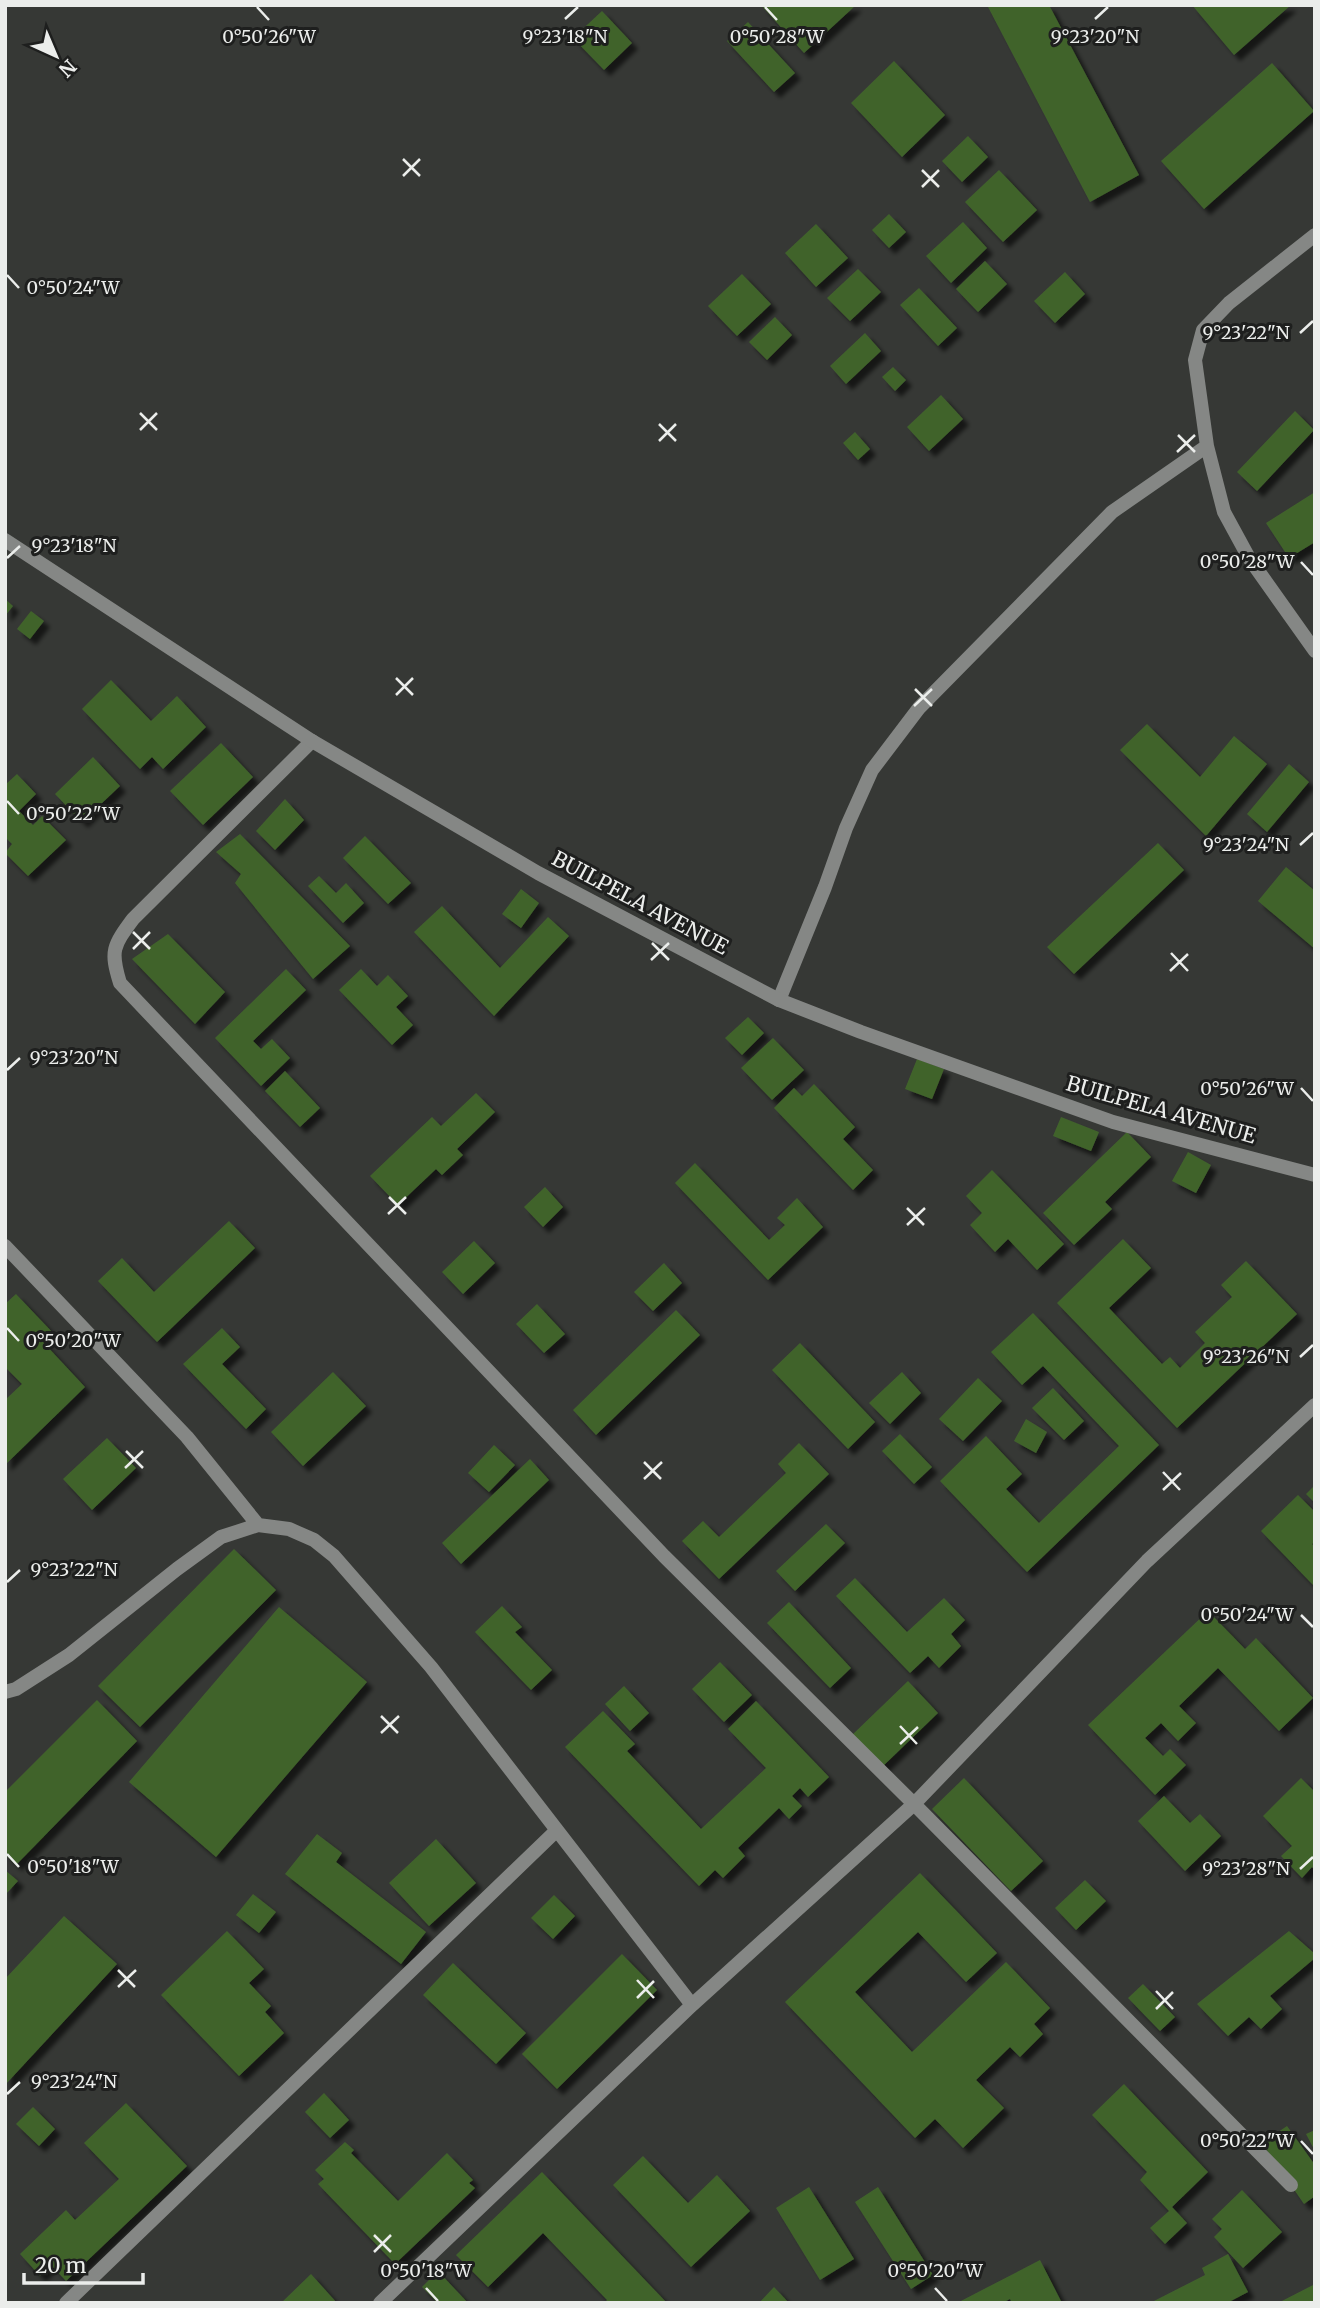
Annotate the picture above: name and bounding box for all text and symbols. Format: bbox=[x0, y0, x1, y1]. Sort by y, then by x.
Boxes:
north arrow bbox=[21, 21, 91, 91]
text: 0°50'26"W bbox=[222, 25, 317, 48]
text: 9°23'18"N bbox=[523, 25, 607, 48]
text: 0°50'28"W bbox=[730, 25, 825, 48]
text: 9°23'20"N bbox=[1051, 25, 1139, 48]
text: N bbox=[54, 54, 82, 82]
text: 0°50'24"W bbox=[27, 276, 120, 299]
text: 9°23'22"N bbox=[1202, 321, 1290, 344]
text: 9°23'18"N bbox=[32, 534, 116, 557]
text: 0°50'28"W bbox=[1200, 550, 1295, 573]
text: 0°50'22"W bbox=[26, 802, 121, 825]
text: 9°23'24"N bbox=[1203, 833, 1289, 856]
street label: BUILPELA AVENUE bbox=[547, 845, 734, 961]
text: 9°23'20"N bbox=[30, 1046, 118, 1069]
street label: BUILPELA AVENUE bbox=[1063, 1070, 1260, 1150]
text: 0°50'26"W bbox=[1200, 1077, 1295, 1100]
text: 0°50'20"W bbox=[25, 1329, 122, 1352]
text: 9°23'26"N bbox=[1203, 1345, 1289, 1368]
text: 9°23'22"N bbox=[30, 1558, 118, 1581]
text: 0°50'24"W bbox=[1201, 1603, 1294, 1626]
text: 0°50'18"W bbox=[27, 1855, 120, 1878]
text: 9°23'28"N bbox=[1202, 1857, 1290, 1880]
text: 9°23'24"N bbox=[31, 2070, 117, 2093]
text: 0°50'22"W bbox=[1200, 2129, 1295, 2152]
scale bar bbox=[24, 2242, 144, 2286]
text: 20 m bbox=[35, 2252, 87, 2279]
text: 0°50'18"W bbox=[380, 2259, 473, 2282]
text: 0°50'20"W bbox=[887, 2259, 984, 2282]

